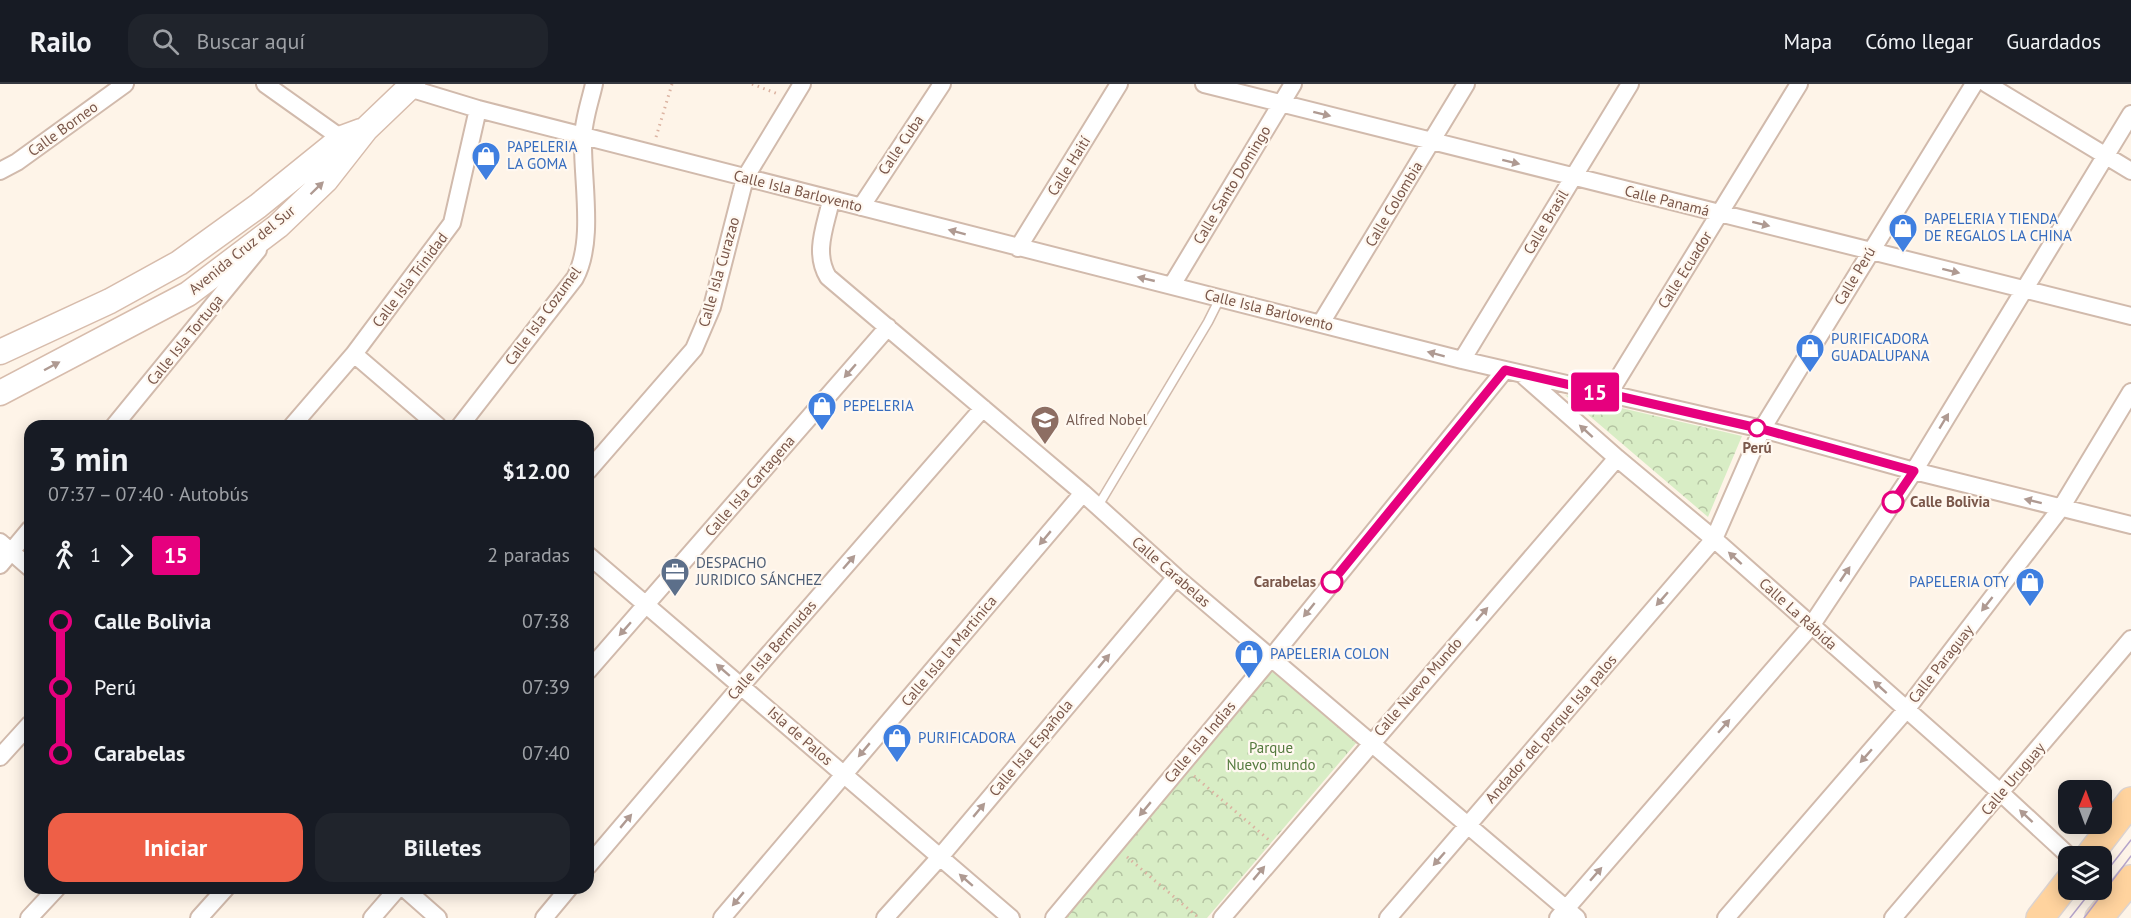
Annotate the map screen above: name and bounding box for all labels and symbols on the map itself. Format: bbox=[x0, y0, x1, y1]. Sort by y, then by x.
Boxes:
street label: Calle Borneo bbox=[24, 97, 101, 160]
one-way arrow bbox=[1313, 110, 1331, 119]
street label: Calle Cuba bbox=[874, 111, 927, 178]
street label: Calle Santo Domingo bbox=[1189, 122, 1274, 248]
street label: Calle Haití bbox=[1043, 132, 1094, 199]
place label: PAPELERIA LA GOMA bbox=[507, 137, 578, 173]
shop icon: PAPELERIA LA GOMA bbox=[470, 140, 502, 182]
one-way arrow bbox=[1502, 157, 1520, 167]
street label: Calle Colombia bbox=[1361, 158, 1427, 250]
street label: Calle Isla Barlovento bbox=[732, 165, 864, 216]
street label: Calle Panamá bbox=[1623, 181, 1711, 220]
one-way arrow bbox=[309, 182, 324, 195]
street label: Calle Brasil bbox=[1519, 185, 1573, 258]
street label: Avenida Cruz del Sur bbox=[185, 201, 299, 298]
place label: PAPELERIA Y TIENDA DE REGALOS LA CHINA bbox=[1924, 209, 2072, 245]
shop icon: PAPELERIA Y TIENDA DE REGALOS LA CHINA bbox=[1887, 212, 1919, 254]
street label: Calle Isla Curazao bbox=[694, 215, 743, 329]
one-way arrow bbox=[1752, 220, 1771, 230]
one-way arrow bbox=[947, 227, 965, 236]
street label: Calle Ecuador bbox=[1653, 228, 1716, 312]
street label: Calle Isla Trinidad bbox=[368, 229, 451, 331]
street label: Calle Perú bbox=[1830, 243, 1879, 308]
street label: Calle Isla Cozumel bbox=[500, 262, 585, 369]
one-way arrow bbox=[1941, 267, 1960, 277]
one-way arrow bbox=[1137, 273, 1155, 283]
street label: Calle Isla Barlovento bbox=[1203, 284, 1335, 335]
street label: Calle Isla Tortuga bbox=[142, 291, 227, 389]
place label: PURIFICADORA GUADALUPANA bbox=[1831, 329, 1930, 365]
shop icon: PURIFICADORA GUADALUPANA bbox=[1794, 332, 1826, 374]
one-way arrow bbox=[1427, 348, 1446, 358]
one-way arrow bbox=[43, 361, 61, 371]
one-way arrow bbox=[844, 363, 857, 378]
line badge: 15 bbox=[1568, 372, 1622, 412]
shop icon: PEPELERIA bbox=[806, 390, 838, 432]
place label: PEPELERIA bbox=[843, 396, 914, 415]
school or university icon: Alfred Nobel bbox=[1029, 404, 1061, 446]
place label: Alfred Nobel bbox=[1066, 410, 1148, 429]
one-way arrow bbox=[1939, 413, 1950, 429]
marker: Perú bbox=[1748, 419, 1766, 437]
one-way arrow bbox=[1579, 425, 1594, 438]
street label: Calle Isla Cartagena bbox=[701, 431, 799, 540]
place label: Perú bbox=[1743, 438, 1772, 457]
marker: Calle Bolivia bbox=[1882, 491, 1904, 513]
place label: Calle Bolivia bbox=[1910, 492, 1990, 511]
one-way arrow bbox=[2024, 495, 2043, 505]
one-way arrow bbox=[1039, 530, 1052, 545]
street label: Calle Carabelas bbox=[1128, 532, 1215, 611]
one-way arrow bbox=[1727, 551, 1742, 565]
place label: DESPACHO JURIDICO SÁNCHEZ bbox=[695, 553, 822, 589]
one-way arrow bbox=[842, 555, 855, 570]
office icon: DESPACHO JURIDICO SÁNCHEZ bbox=[659, 556, 691, 598]
one-way arrow bbox=[1839, 566, 1850, 582]
shop icon: PAPELERIA OTY bbox=[2014, 566, 2046, 608]
marker: Carabelas bbox=[1321, 571, 1343, 593]
place label: Carabelas bbox=[1254, 572, 1316, 591]
place label: PAPELERIA OTY bbox=[1909, 572, 2010, 591]
street label: Calle La Rábida bbox=[1755, 573, 1841, 654]
street label: Calle Isla la Martinica bbox=[897, 591, 1001, 710]
one-way arrow bbox=[1656, 591, 1669, 606]
street label: Calle Isla Bermudas bbox=[723, 596, 820, 704]
one-way arrow bbox=[1981, 596, 1994, 612]
one-way arrow bbox=[1303, 603, 1316, 618]
one-way arrow bbox=[1475, 607, 1488, 622]
one-way arrow bbox=[619, 621, 632, 636]
street label: Calle Paraguay bbox=[1904, 621, 1977, 707]
street label: Calle Nuevo Mundo bbox=[1369, 633, 1466, 740]
shop icon: PAPELERIA COLON bbox=[1233, 638, 1265, 680]
place label: PAPELERIA COLON bbox=[1270, 644, 1389, 663]
street label: Andador del parque Isla palos bbox=[1481, 650, 1620, 807]
one-way arrow bbox=[1098, 653, 1111, 669]
one-way arrow bbox=[716, 664, 731, 677]
one-way arrow bbox=[1873, 681, 1888, 694]
street label: Calle Isla Española bbox=[985, 695, 1077, 800]
street label: Calle Isla Indias bbox=[1160, 697, 1239, 786]
street label: Isla de Palos bbox=[764, 702, 837, 769]
one-way arrow bbox=[1717, 719, 1730, 734]
shop icon: PURIFICADORA bbox=[881, 722, 913, 764]
place label: PURIFICADORA bbox=[918, 728, 1016, 747]
park label: Parque Nuevo mundo bbox=[1226, 738, 1316, 774]
street label: Calle Uruguay bbox=[1977, 738, 2049, 819]
one-way arrow bbox=[858, 742, 871, 758]
one-way arrow bbox=[1860, 748, 1873, 763]
north arrow bbox=[2058, 780, 2112, 834]
one-way arrow bbox=[1138, 801, 1151, 817]
one-way arrow bbox=[972, 802, 985, 818]
one-way arrow bbox=[2020, 810, 2034, 824]
one-way arrow bbox=[619, 814, 632, 829]
one-way arrow bbox=[1433, 851, 1446, 866]
one-way arrow bbox=[1253, 865, 1266, 881]
one-way arrow bbox=[1589, 867, 1602, 882]
one-way arrow bbox=[959, 874, 974, 887]
one-way arrow bbox=[732, 891, 745, 906]

